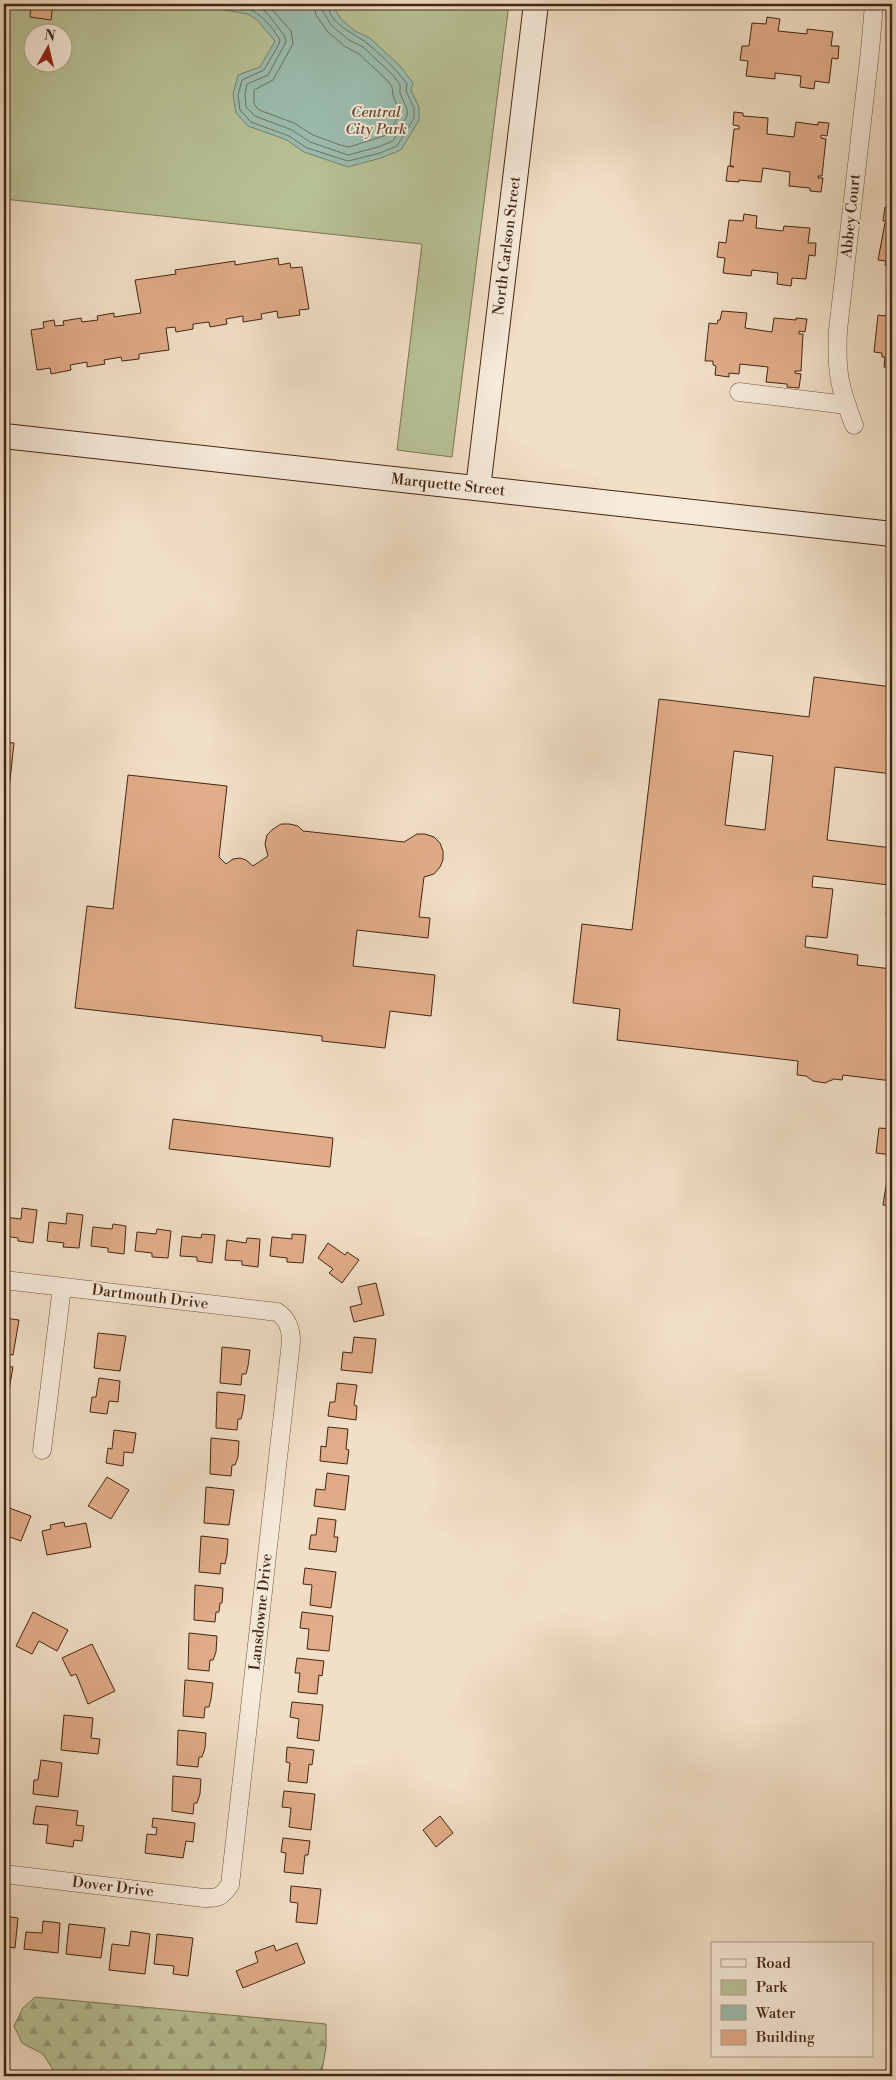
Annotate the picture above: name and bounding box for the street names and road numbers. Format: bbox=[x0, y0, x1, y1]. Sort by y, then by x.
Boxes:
street label: Abbey Court bbox=[837, 172, 865, 260]
street label: North Carlson Street bbox=[489, 175, 525, 317]
street label: Marquette Street bbox=[390, 470, 507, 501]
street label: Dartmouth Drive bbox=[91, 1280, 209, 1314]
street label: Lansdowne Drive bbox=[245, 1552, 277, 1672]
street label: Dover Drive bbox=[71, 1873, 155, 1901]

